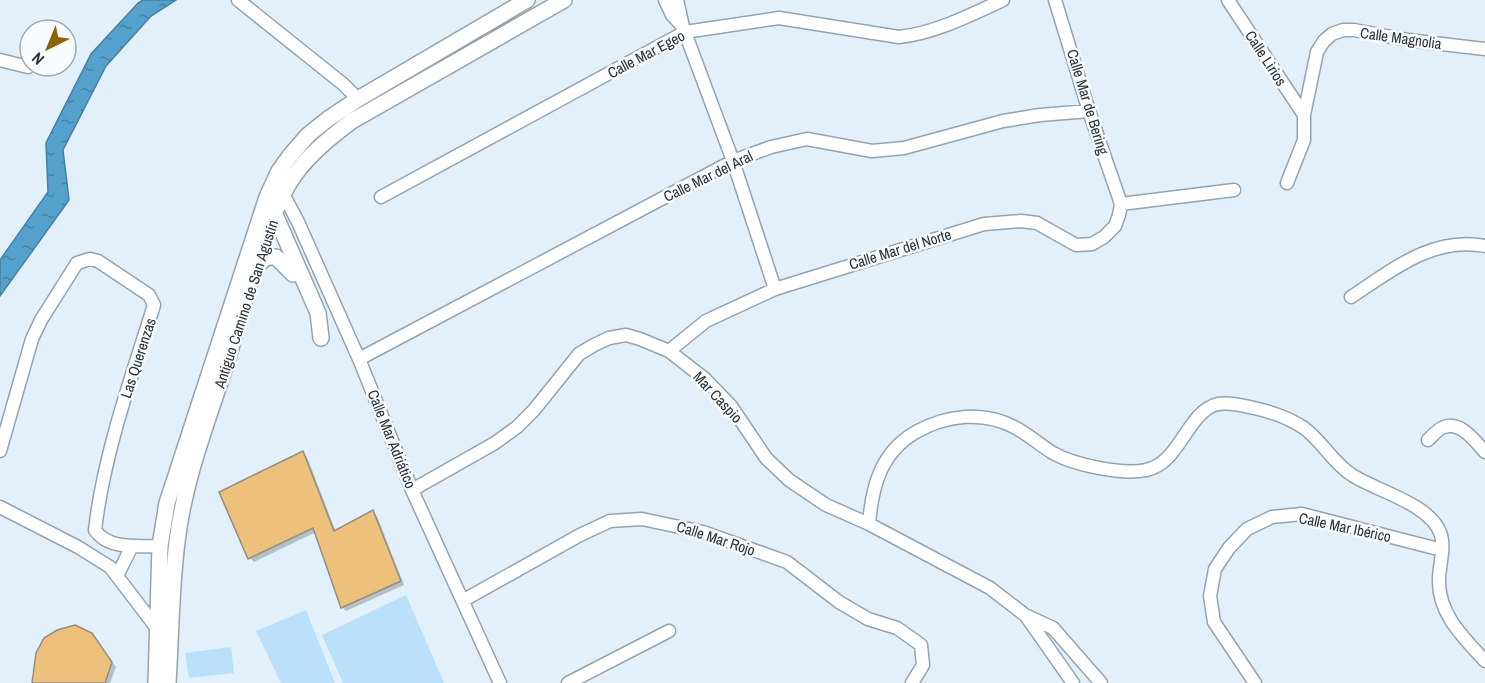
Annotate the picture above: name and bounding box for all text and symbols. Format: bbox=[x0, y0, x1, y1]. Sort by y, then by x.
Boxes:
north arrow bbox=[18, 18, 78, 78]
street label: Calle Magnolia bbox=[1359, 22, 1443, 54]
street label: Calle Mar Egeo bbox=[604, 25, 688, 83]
street label: Calle Lirios bbox=[1240, 26, 1292, 90]
street label: Calle Mar de Bering bbox=[1062, 47, 1114, 158]
text: N bbox=[27, 48, 49, 70]
street label: Calle Mar del Aral bbox=[660, 145, 756, 207]
street label: Antiguo Camino de San Agustín bbox=[209, 217, 283, 392]
street label: Calle Mar del Norte bbox=[846, 223, 954, 275]
street label: Las Querenzas bbox=[115, 315, 161, 401]
street label: Mar Caspio bbox=[689, 367, 747, 428]
street label: Calle Mar Adriático bbox=[363, 387, 421, 492]
street label: Calle Mar Ibérico bbox=[1297, 507, 1393, 547]
street label: Calle Mar Rojo bbox=[674, 515, 758, 561]

